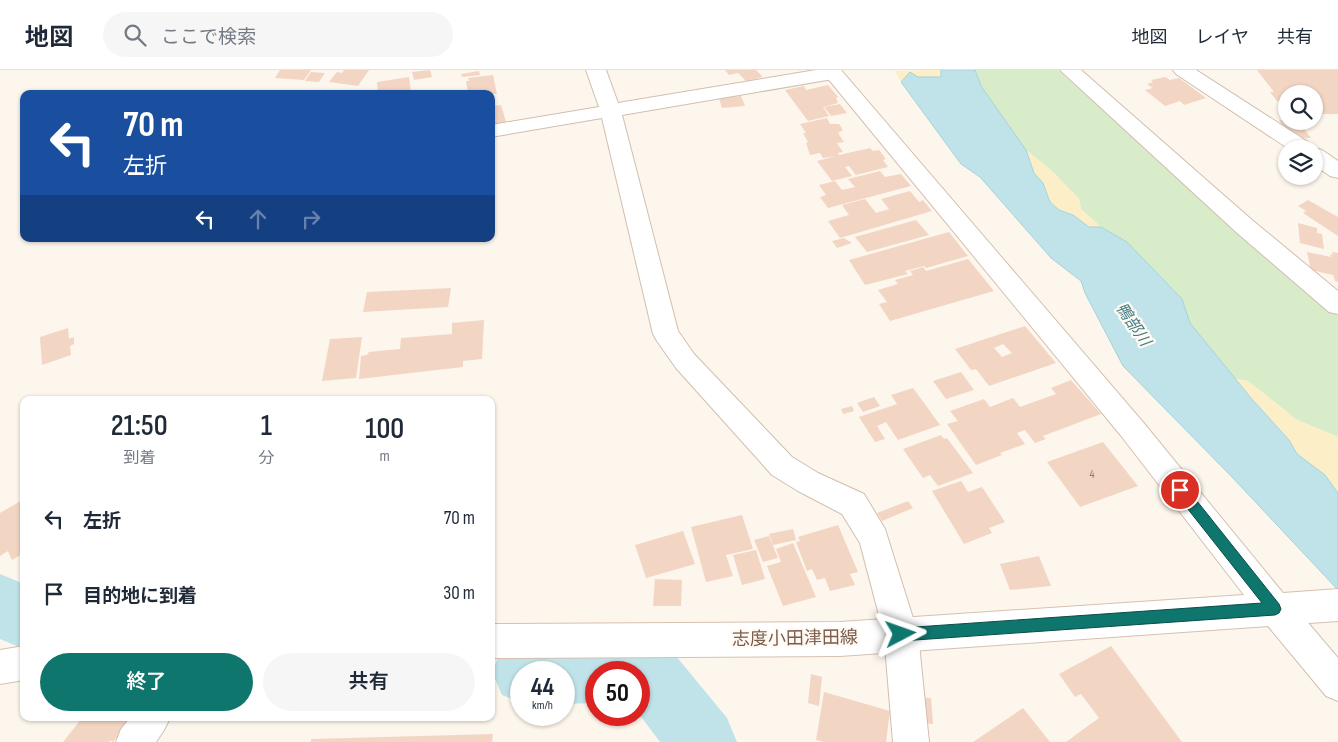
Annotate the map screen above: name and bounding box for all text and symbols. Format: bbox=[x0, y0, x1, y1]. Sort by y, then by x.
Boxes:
search box bbox=[103, 12, 453, 57]
icon: search bbox=[121, 21, 149, 49]
text: 地図 bbox=[25, 23, 73, 52]
text: ここで検索 bbox=[161, 26, 256, 49]
text: 地図 bbox=[1132, 27, 1168, 48]
text: レイヤ bbox=[1196, 27, 1249, 48]
text: 共有 bbox=[1277, 27, 1313, 48]
map controls bbox=[1278, 85, 1323, 185]
button: search bbox=[1278, 85, 1323, 130]
text: 70 m bbox=[123, 104, 183, 147]
icon: left bbox=[40, 110, 105, 175]
button: layers bbox=[1278, 140, 1323, 185]
text: 左折 bbox=[123, 153, 167, 180]
icon: left bbox=[191, 205, 219, 233]
icon: ahead bbox=[244, 205, 272, 233]
icon: right bbox=[297, 205, 325, 233]
water label: 鴨部川 bbox=[1111, 300, 1155, 352]
text: 21:50 bbox=[111, 408, 168, 444]
text: 1 bbox=[261, 408, 272, 444]
text: 100 bbox=[365, 411, 404, 447]
text: m bbox=[380, 447, 390, 466]
text: 到着 bbox=[123, 449, 155, 468]
text: 分 bbox=[258, 449, 274, 468]
house number: 4 bbox=[1089, 467, 1095, 482]
pin bbox=[1159, 469, 1201, 511]
icon: arrive bbox=[1166, 476, 1194, 504]
icon: left bbox=[40, 505, 68, 533]
text: 70 m bbox=[444, 507, 475, 530]
text: 左折 bbox=[83, 510, 121, 533]
icon: arrive bbox=[40, 580, 68, 608]
text: 30 m bbox=[443, 582, 475, 605]
text: 目的地に到着 bbox=[83, 585, 197, 608]
position arrow bbox=[874, 607, 926, 659]
street label: 志度小田津田線 bbox=[732, 627, 858, 650]
button: 終了 bbox=[40, 653, 253, 711]
button: 共有 bbox=[263, 653, 475, 711]
speed limit sign: 50 bbox=[585, 661, 650, 726]
text: 44 bbox=[531, 672, 554, 703]
text: km/h bbox=[532, 698, 553, 713]

